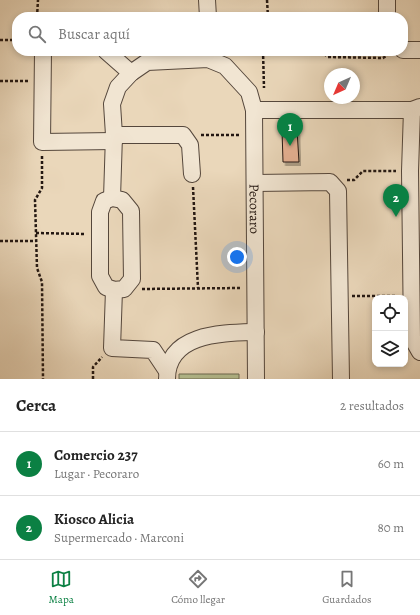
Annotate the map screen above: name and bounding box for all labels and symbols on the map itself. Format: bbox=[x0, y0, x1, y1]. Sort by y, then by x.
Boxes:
north arrow bbox=[324, 68, 360, 104]
pin: 1 bbox=[277, 113, 303, 146]
street label: Pecoraro bbox=[245, 184, 264, 234]
pin: 2 bbox=[383, 184, 409, 217]
your location bbox=[227, 247, 247, 267]

